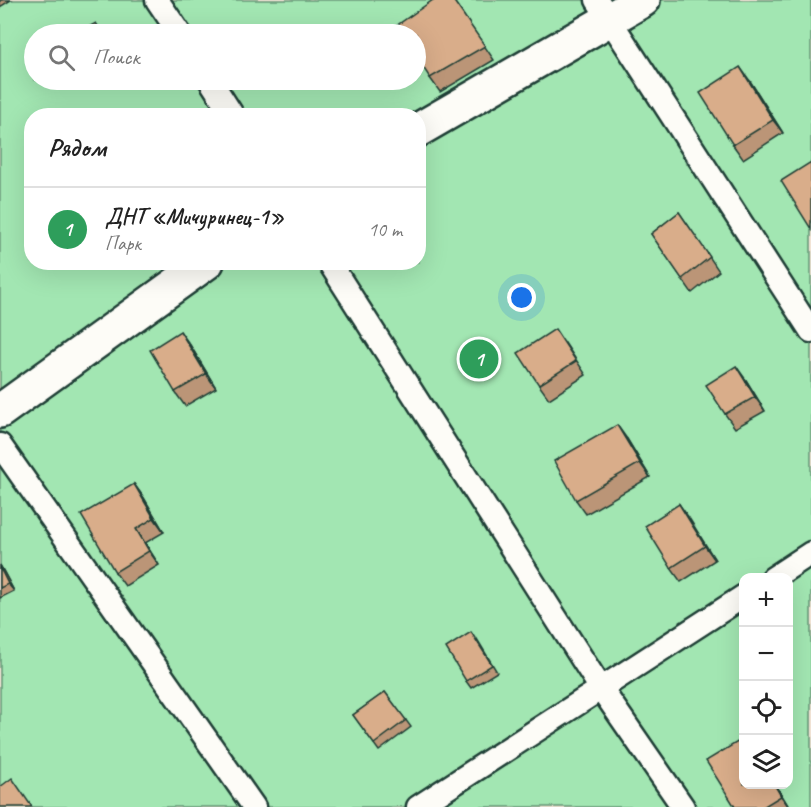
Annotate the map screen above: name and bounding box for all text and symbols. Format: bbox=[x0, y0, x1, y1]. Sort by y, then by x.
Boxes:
search box bbox=[24, 24, 426, 90]
icon: search bbox=[45, 41, 78, 74]
text: Поиск bbox=[93, 43, 139, 71]
text: Рядом bbox=[48, 131, 106, 164]
text: ДНТ «Мичуринец-1» bbox=[105, 203, 284, 231]
text: 1 bbox=[63, 217, 72, 242]
text: 10 m bbox=[368, 217, 402, 242]
text: Парк bbox=[105, 231, 141, 256]
your location bbox=[507, 283, 536, 312]
pin: 1 bbox=[460, 336, 498, 382]
map controls bbox=[739, 573, 793, 789]
button: + bbox=[739, 573, 793, 627]
button: − bbox=[739, 627, 793, 681]
button: locate bbox=[739, 681, 793, 735]
button: layers bbox=[739, 735, 793, 789]

